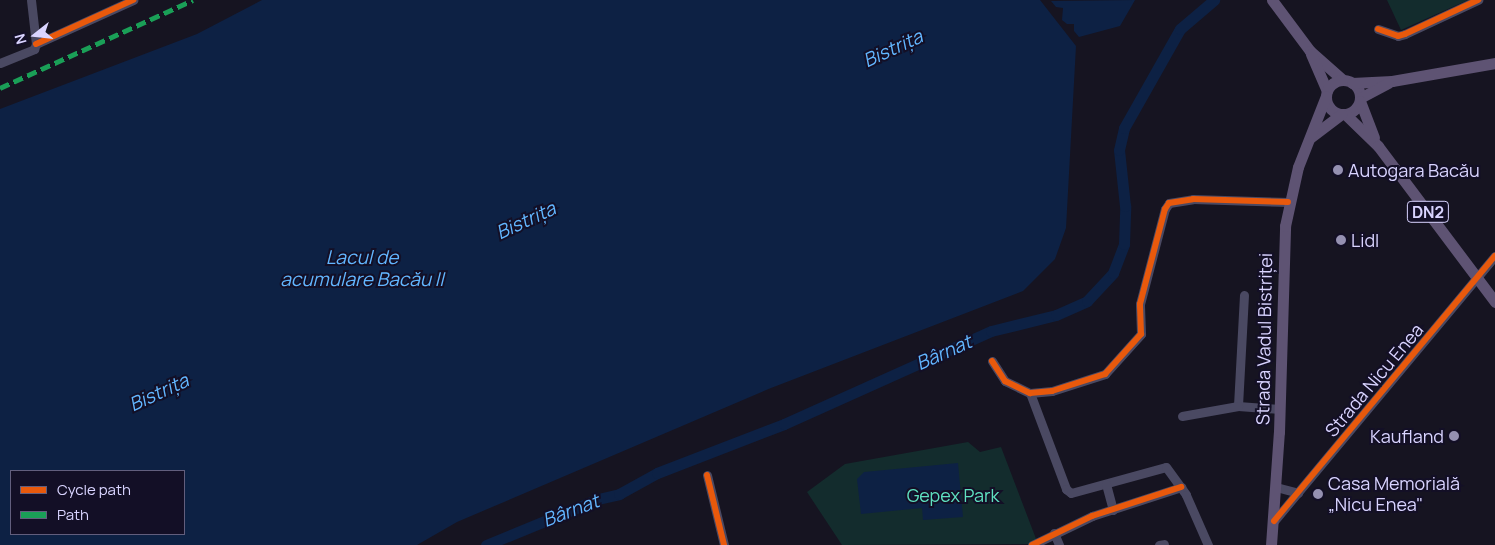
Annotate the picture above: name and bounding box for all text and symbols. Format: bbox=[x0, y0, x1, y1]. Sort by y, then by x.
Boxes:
north arrow bbox=[10, 10, 60, 60]
water label: Bistrița bbox=[860, 25, 926, 73]
text: N bbox=[10, 32, 31, 47]
place label: Autogara Bacău bbox=[1348, 159, 1480, 181]
marker: Autogara Bacău bbox=[1332, 164, 1344, 176]
water label: Bistrița bbox=[493, 197, 559, 245]
road number: DN2 bbox=[1407, 198, 1449, 226]
place label: Lidl bbox=[1351, 229, 1379, 251]
marker: Lidl bbox=[1335, 234, 1347, 246]
water label: Lacul de acumulare Bacău II bbox=[280, 247, 444, 291]
street label: Strada Vadul Bistriței bbox=[1252, 253, 1276, 425]
street label: Strada Nicu Enea bbox=[1321, 319, 1427, 441]
water label: Bârnat bbox=[913, 331, 975, 375]
water label: Bistrița bbox=[126, 369, 192, 417]
place label: Kaufland bbox=[1370, 425, 1444, 447]
marker: Kaufland bbox=[1448, 430, 1460, 442]
legend bbox=[10, 470, 185, 535]
place label: Casa Memorială „Nicu Enea" bbox=[1328, 473, 1460, 516]
text: Cycle path bbox=[57, 479, 131, 500]
park label: Gepex Park bbox=[907, 484, 999, 506]
marker: Casa Memorială „Nicu Enea" bbox=[1312, 488, 1324, 500]
water label: Bârnat bbox=[540, 490, 602, 532]
text: Path bbox=[57, 504, 89, 525]

